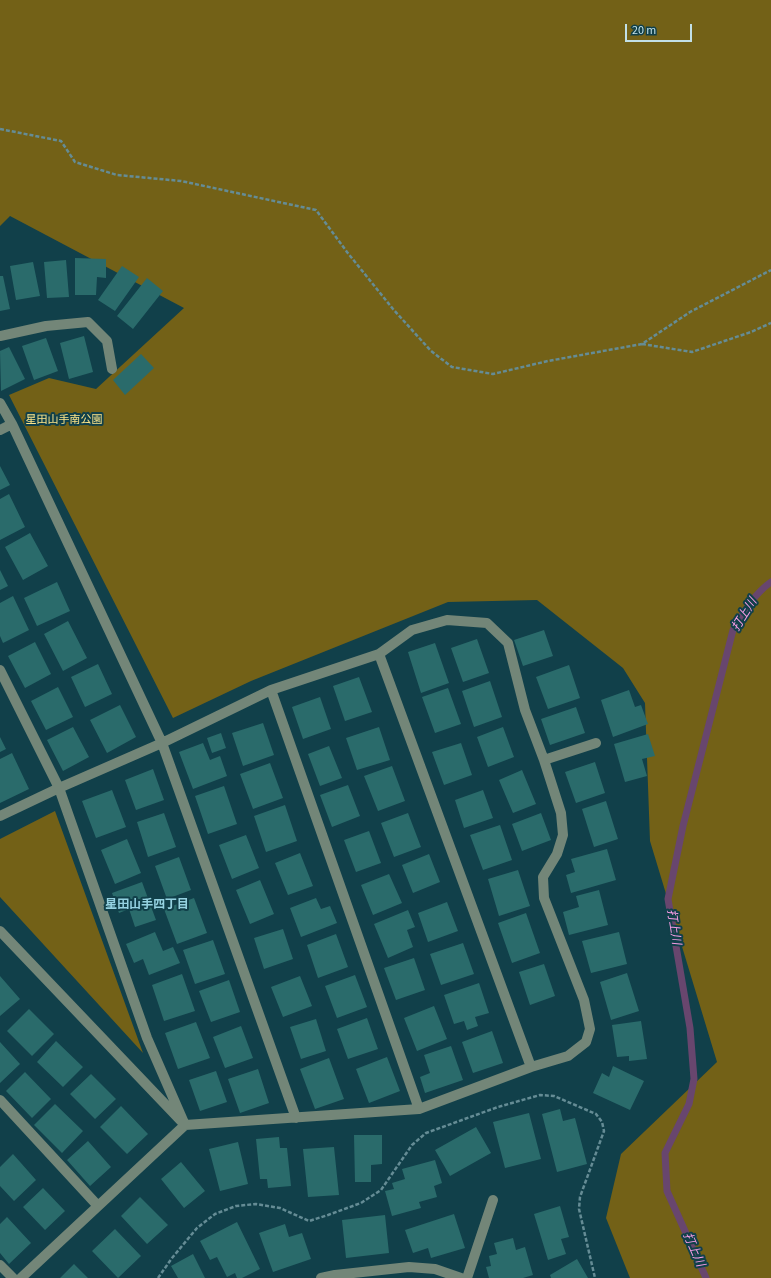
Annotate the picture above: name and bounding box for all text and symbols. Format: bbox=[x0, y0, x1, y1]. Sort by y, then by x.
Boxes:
scale bar bbox=[627, 16, 694, 42]
text: 20 m bbox=[632, 22, 656, 39]
park label: 星田山手南公園 bbox=[26, 414, 102, 428]
water label: 打上川 bbox=[729, 596, 761, 634]
district label: 星田山手四丁目 bbox=[105, 898, 189, 912]
water label: 打上川 bbox=[663, 908, 683, 946]
water label: 打上川 bbox=[679, 1231, 707, 1269]

